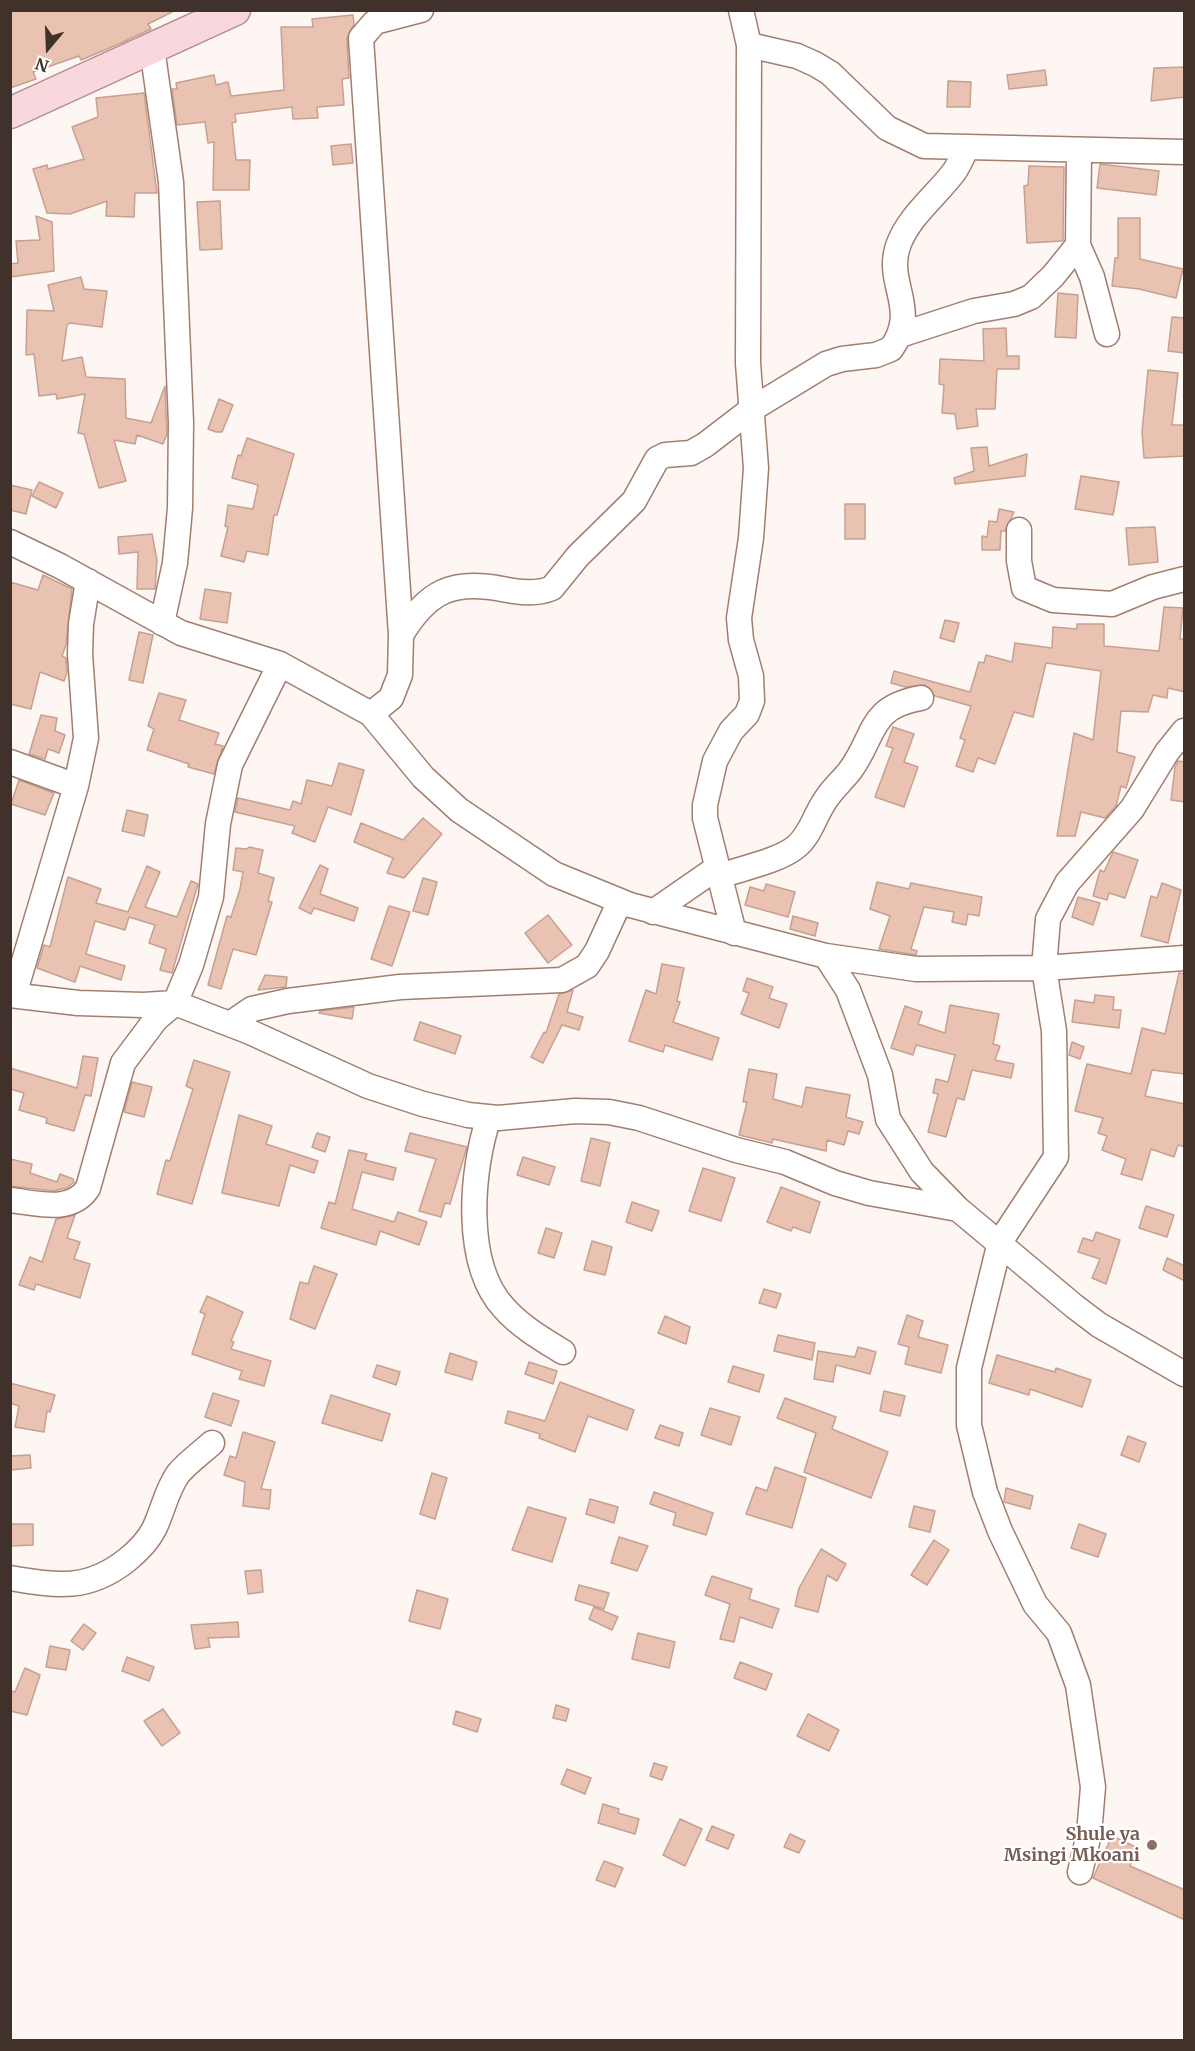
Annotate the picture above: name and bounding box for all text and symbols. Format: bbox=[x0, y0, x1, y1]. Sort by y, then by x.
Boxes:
north arrow bbox=[18, 18, 78, 78]
text: N bbox=[33, 54, 51, 77]
place label: Shule ya Msingi Mkoani bbox=[1004, 1824, 1140, 1866]
marker: Shule ya Msingi Mkoani bbox=[1145, 1838, 1159, 1852]

